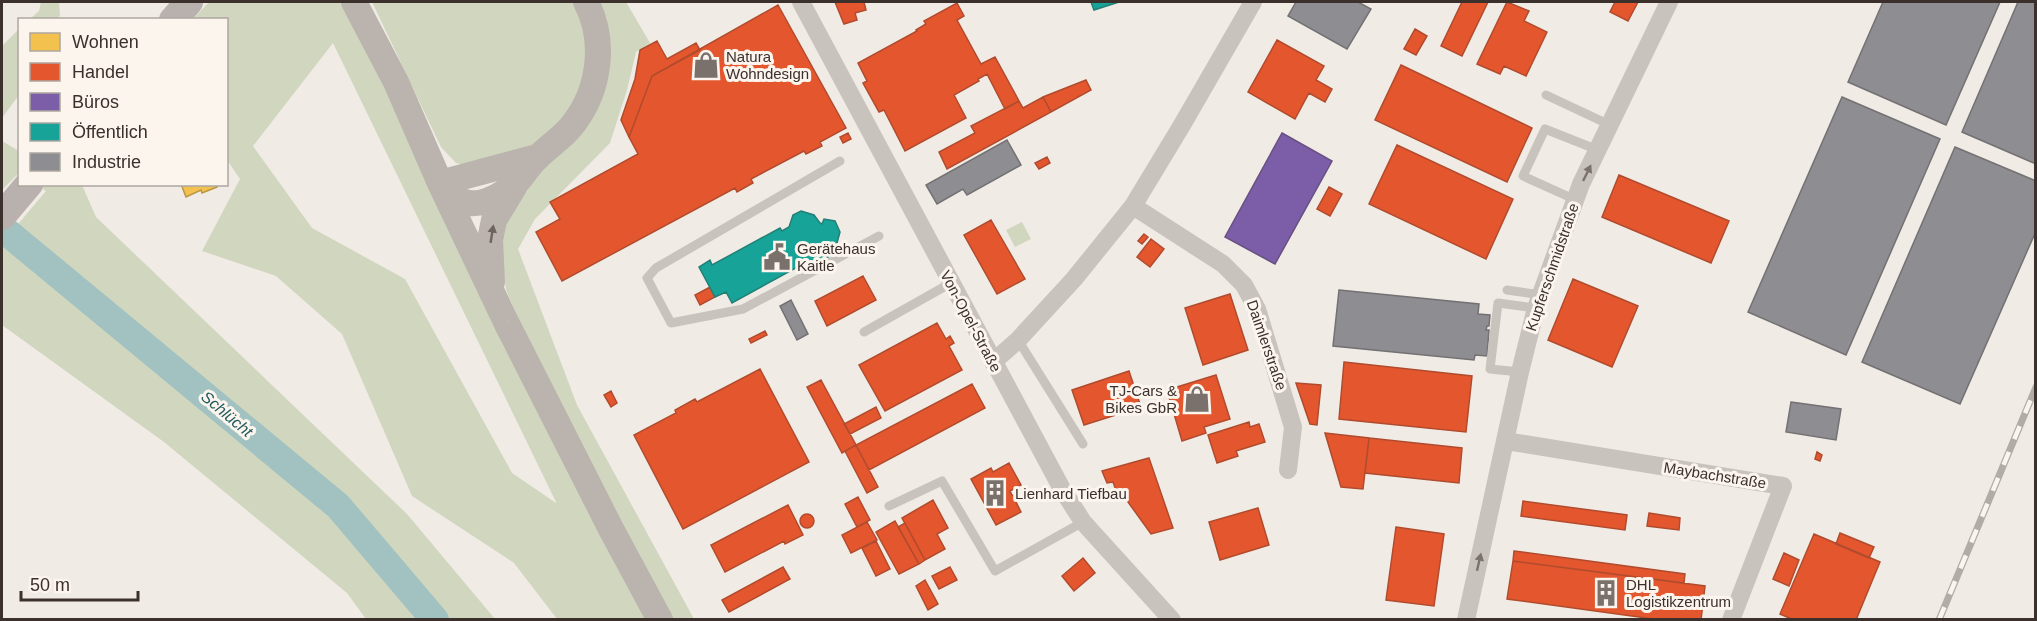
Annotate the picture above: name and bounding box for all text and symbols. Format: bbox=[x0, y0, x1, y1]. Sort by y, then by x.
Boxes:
legend bbox=[18, 18, 228, 186]
text: Wohnen bbox=[72, 32, 139, 52]
place label: Natura Wohndesign bbox=[726, 48, 809, 82]
shop icon: Natura Wohndesign bbox=[691, 50, 721, 80]
text: Handel bbox=[72, 62, 129, 82]
text: Büros bbox=[72, 92, 119, 112]
text: Öffentlich bbox=[72, 122, 148, 142]
text: Industrie bbox=[72, 152, 141, 172]
one-way arrow bbox=[1582, 165, 1591, 182]
street label: Kupferschmidstraße bbox=[1522, 201, 1582, 333]
one-way arrow bbox=[488, 224, 497, 243]
place label: Gerätehaus Kaitle bbox=[797, 240, 875, 274]
public building icon: Gerätehaus Kaitle bbox=[762, 242, 792, 272]
street label: Von-Opel-Straße bbox=[937, 267, 1005, 375]
street label: Daimlerstraße bbox=[1244, 298, 1290, 392]
place label: TJ-Cars & Bikes GbR bbox=[1105, 382, 1177, 416]
shop icon: TJ-Cars & Bikes GbR bbox=[1182, 384, 1212, 414]
water label: Schlücht bbox=[198, 388, 256, 441]
street label: Maybachstraße bbox=[1663, 459, 1767, 491]
building icon: Lienhard Tiefbau bbox=[980, 478, 1010, 508]
place label: Lienhard Tiefbau bbox=[1015, 485, 1127, 502]
one-way arrow bbox=[1474, 553, 1484, 572]
scale bar bbox=[21, 564, 138, 602]
text: 50 m bbox=[30, 575, 70, 595]
place label: DHL Logistikzentrum bbox=[1626, 576, 1731, 610]
building icon: DHL Logistikzentrum bbox=[1591, 578, 1621, 608]

